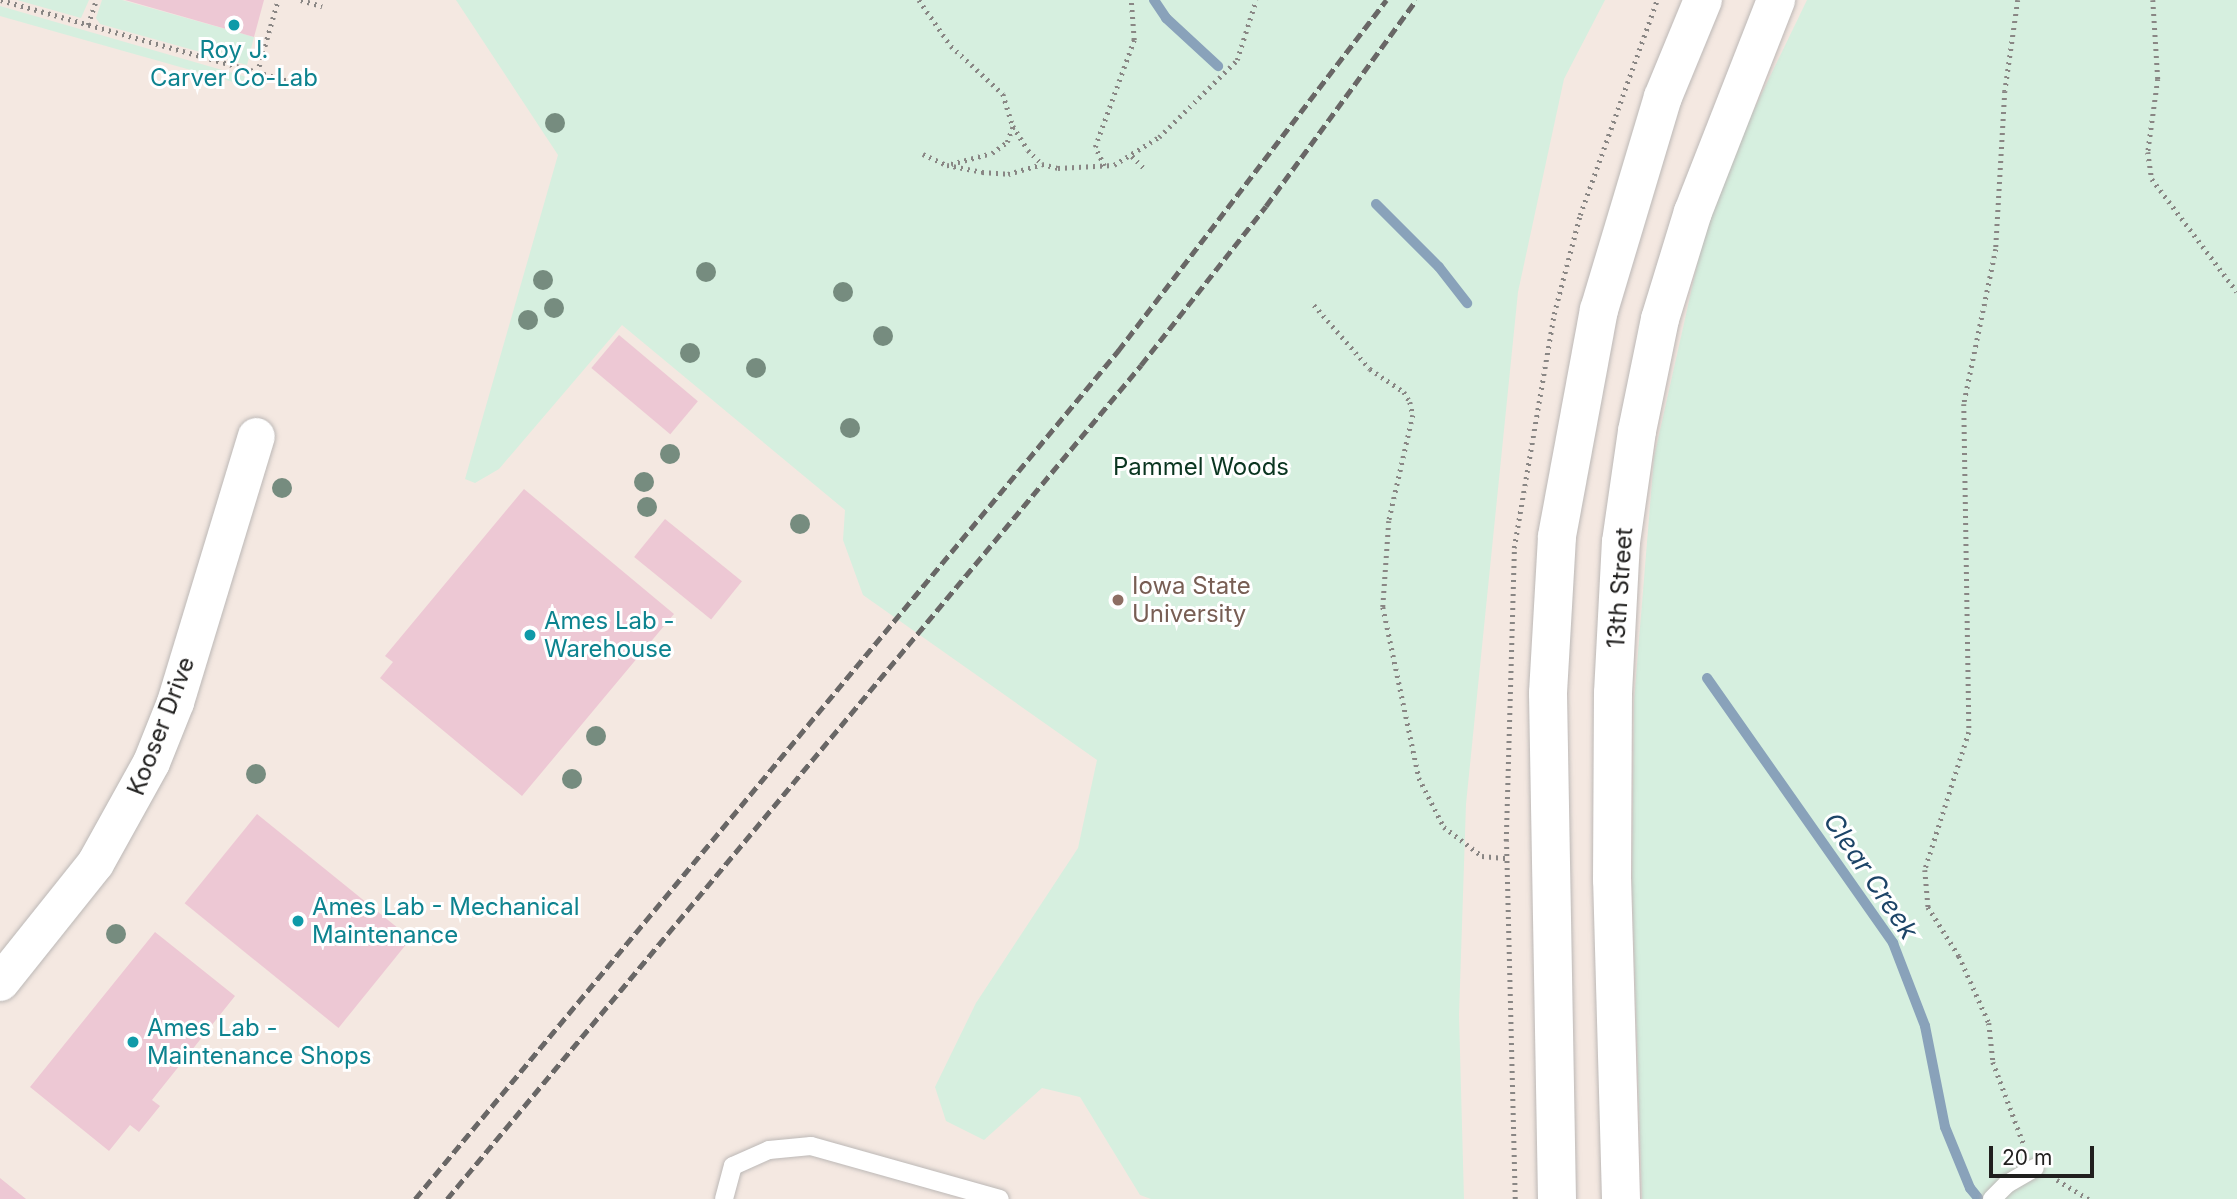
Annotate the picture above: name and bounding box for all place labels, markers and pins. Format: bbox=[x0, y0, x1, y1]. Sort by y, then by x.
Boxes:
marker: Roy J. Carver Co-Lab bbox=[226, 17, 242, 33]
place label: Roy J. Carver Co-Lab bbox=[150, 36, 318, 92]
place label: Iowa State University bbox=[1132, 572, 1251, 628]
marker: Iowa State University bbox=[1110, 592, 1126, 608]
place label: Ames Lab - Warehouse bbox=[544, 607, 675, 663]
marker: Ames Lab - Warehouse bbox=[522, 627, 538, 643]
place label: Ames Lab - Mechanical Maintenance bbox=[312, 893, 580, 949]
marker: Ames Lab - Mechanical Maintenance bbox=[290, 913, 306, 929]
place label: Ames Lab - Maintenance Shops bbox=[147, 1014, 371, 1070]
marker: Ames Lab - Maintenance Shops bbox=[125, 1034, 141, 1050]

